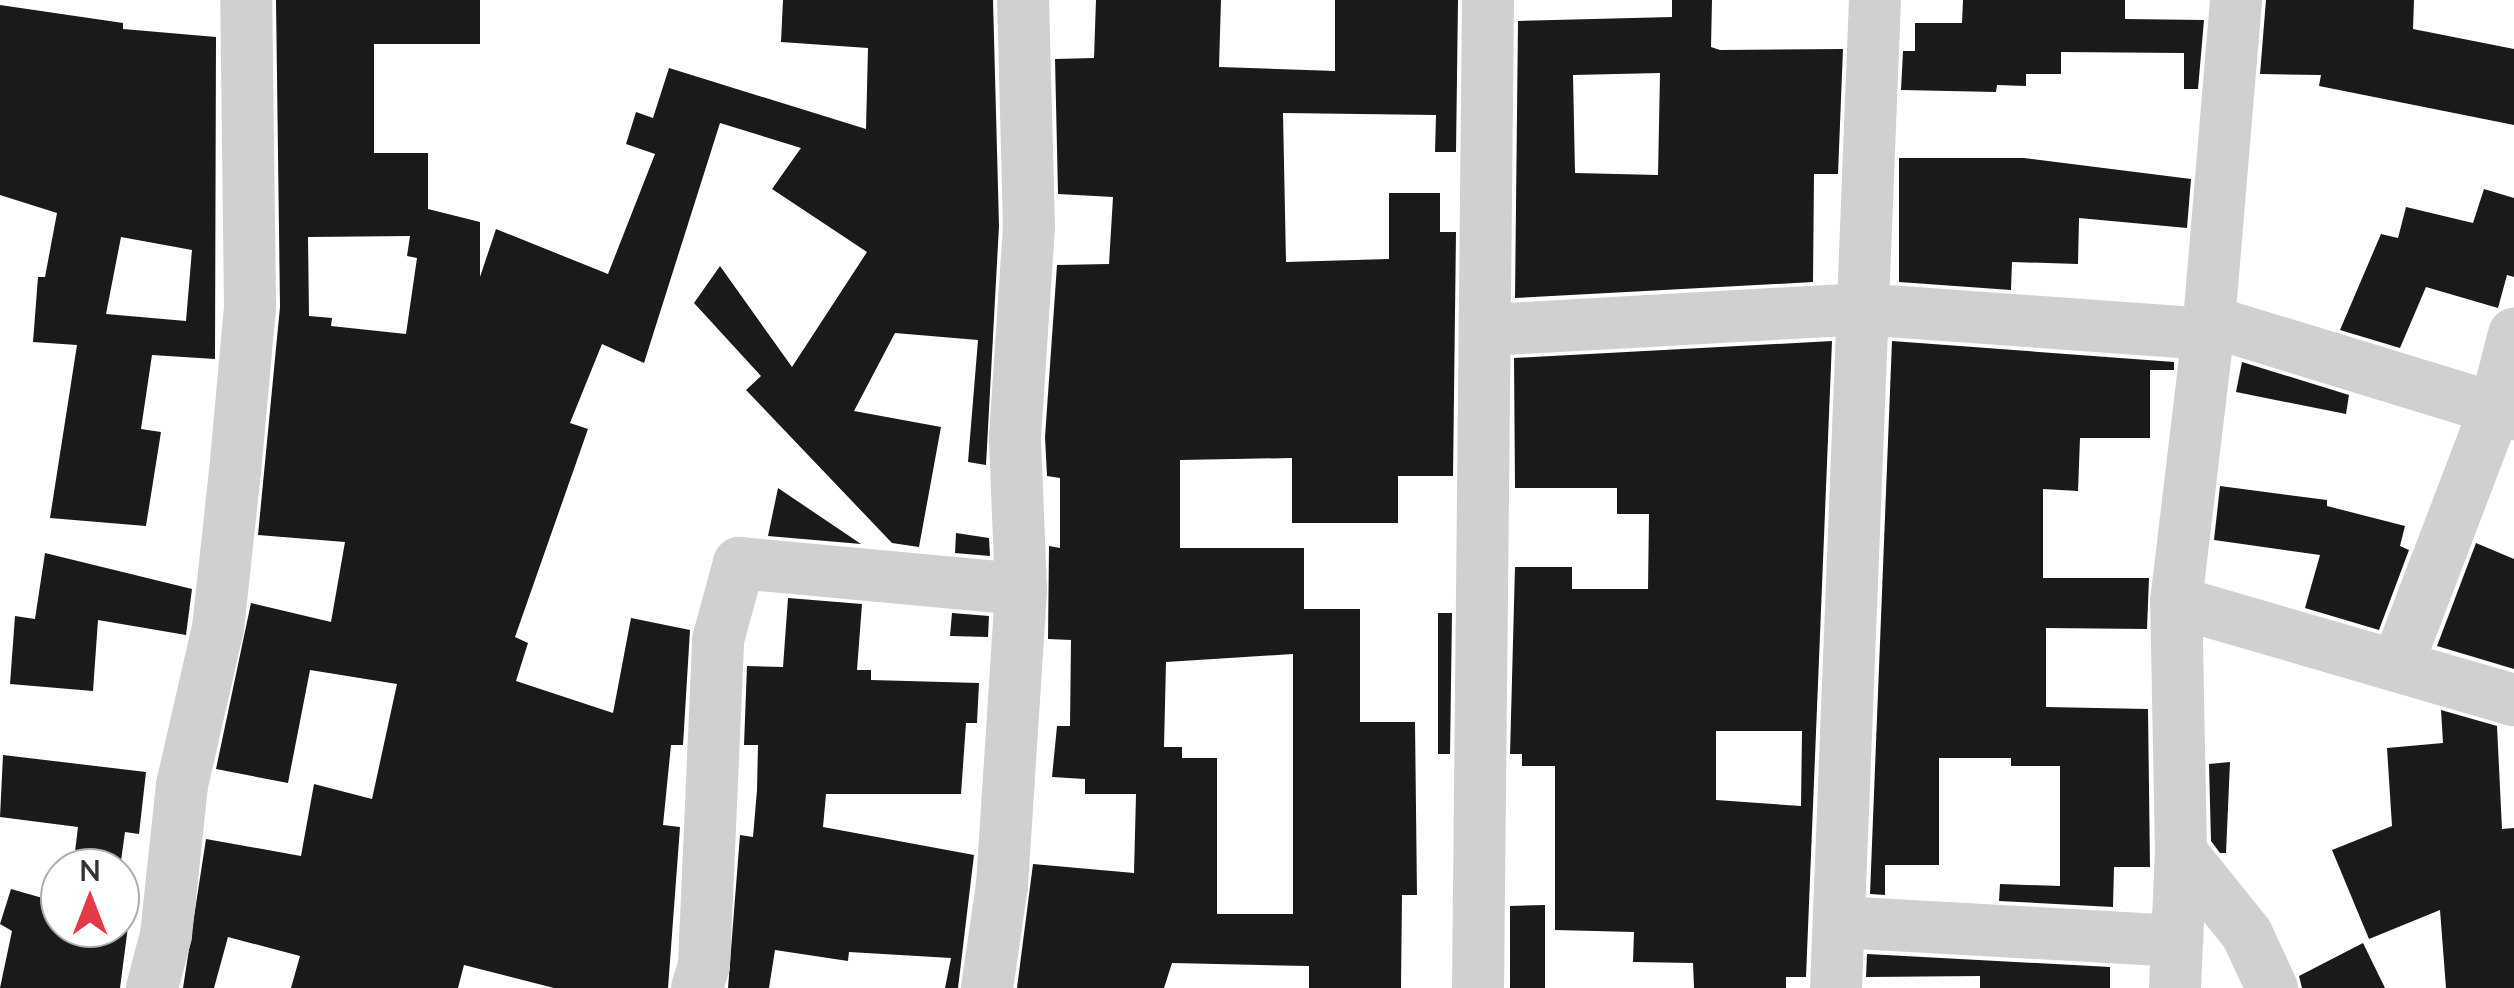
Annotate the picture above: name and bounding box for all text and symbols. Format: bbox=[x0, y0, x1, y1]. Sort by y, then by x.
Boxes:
north arrow bbox=[40, 848, 140, 948]
text: N bbox=[79, 853, 101, 887]

